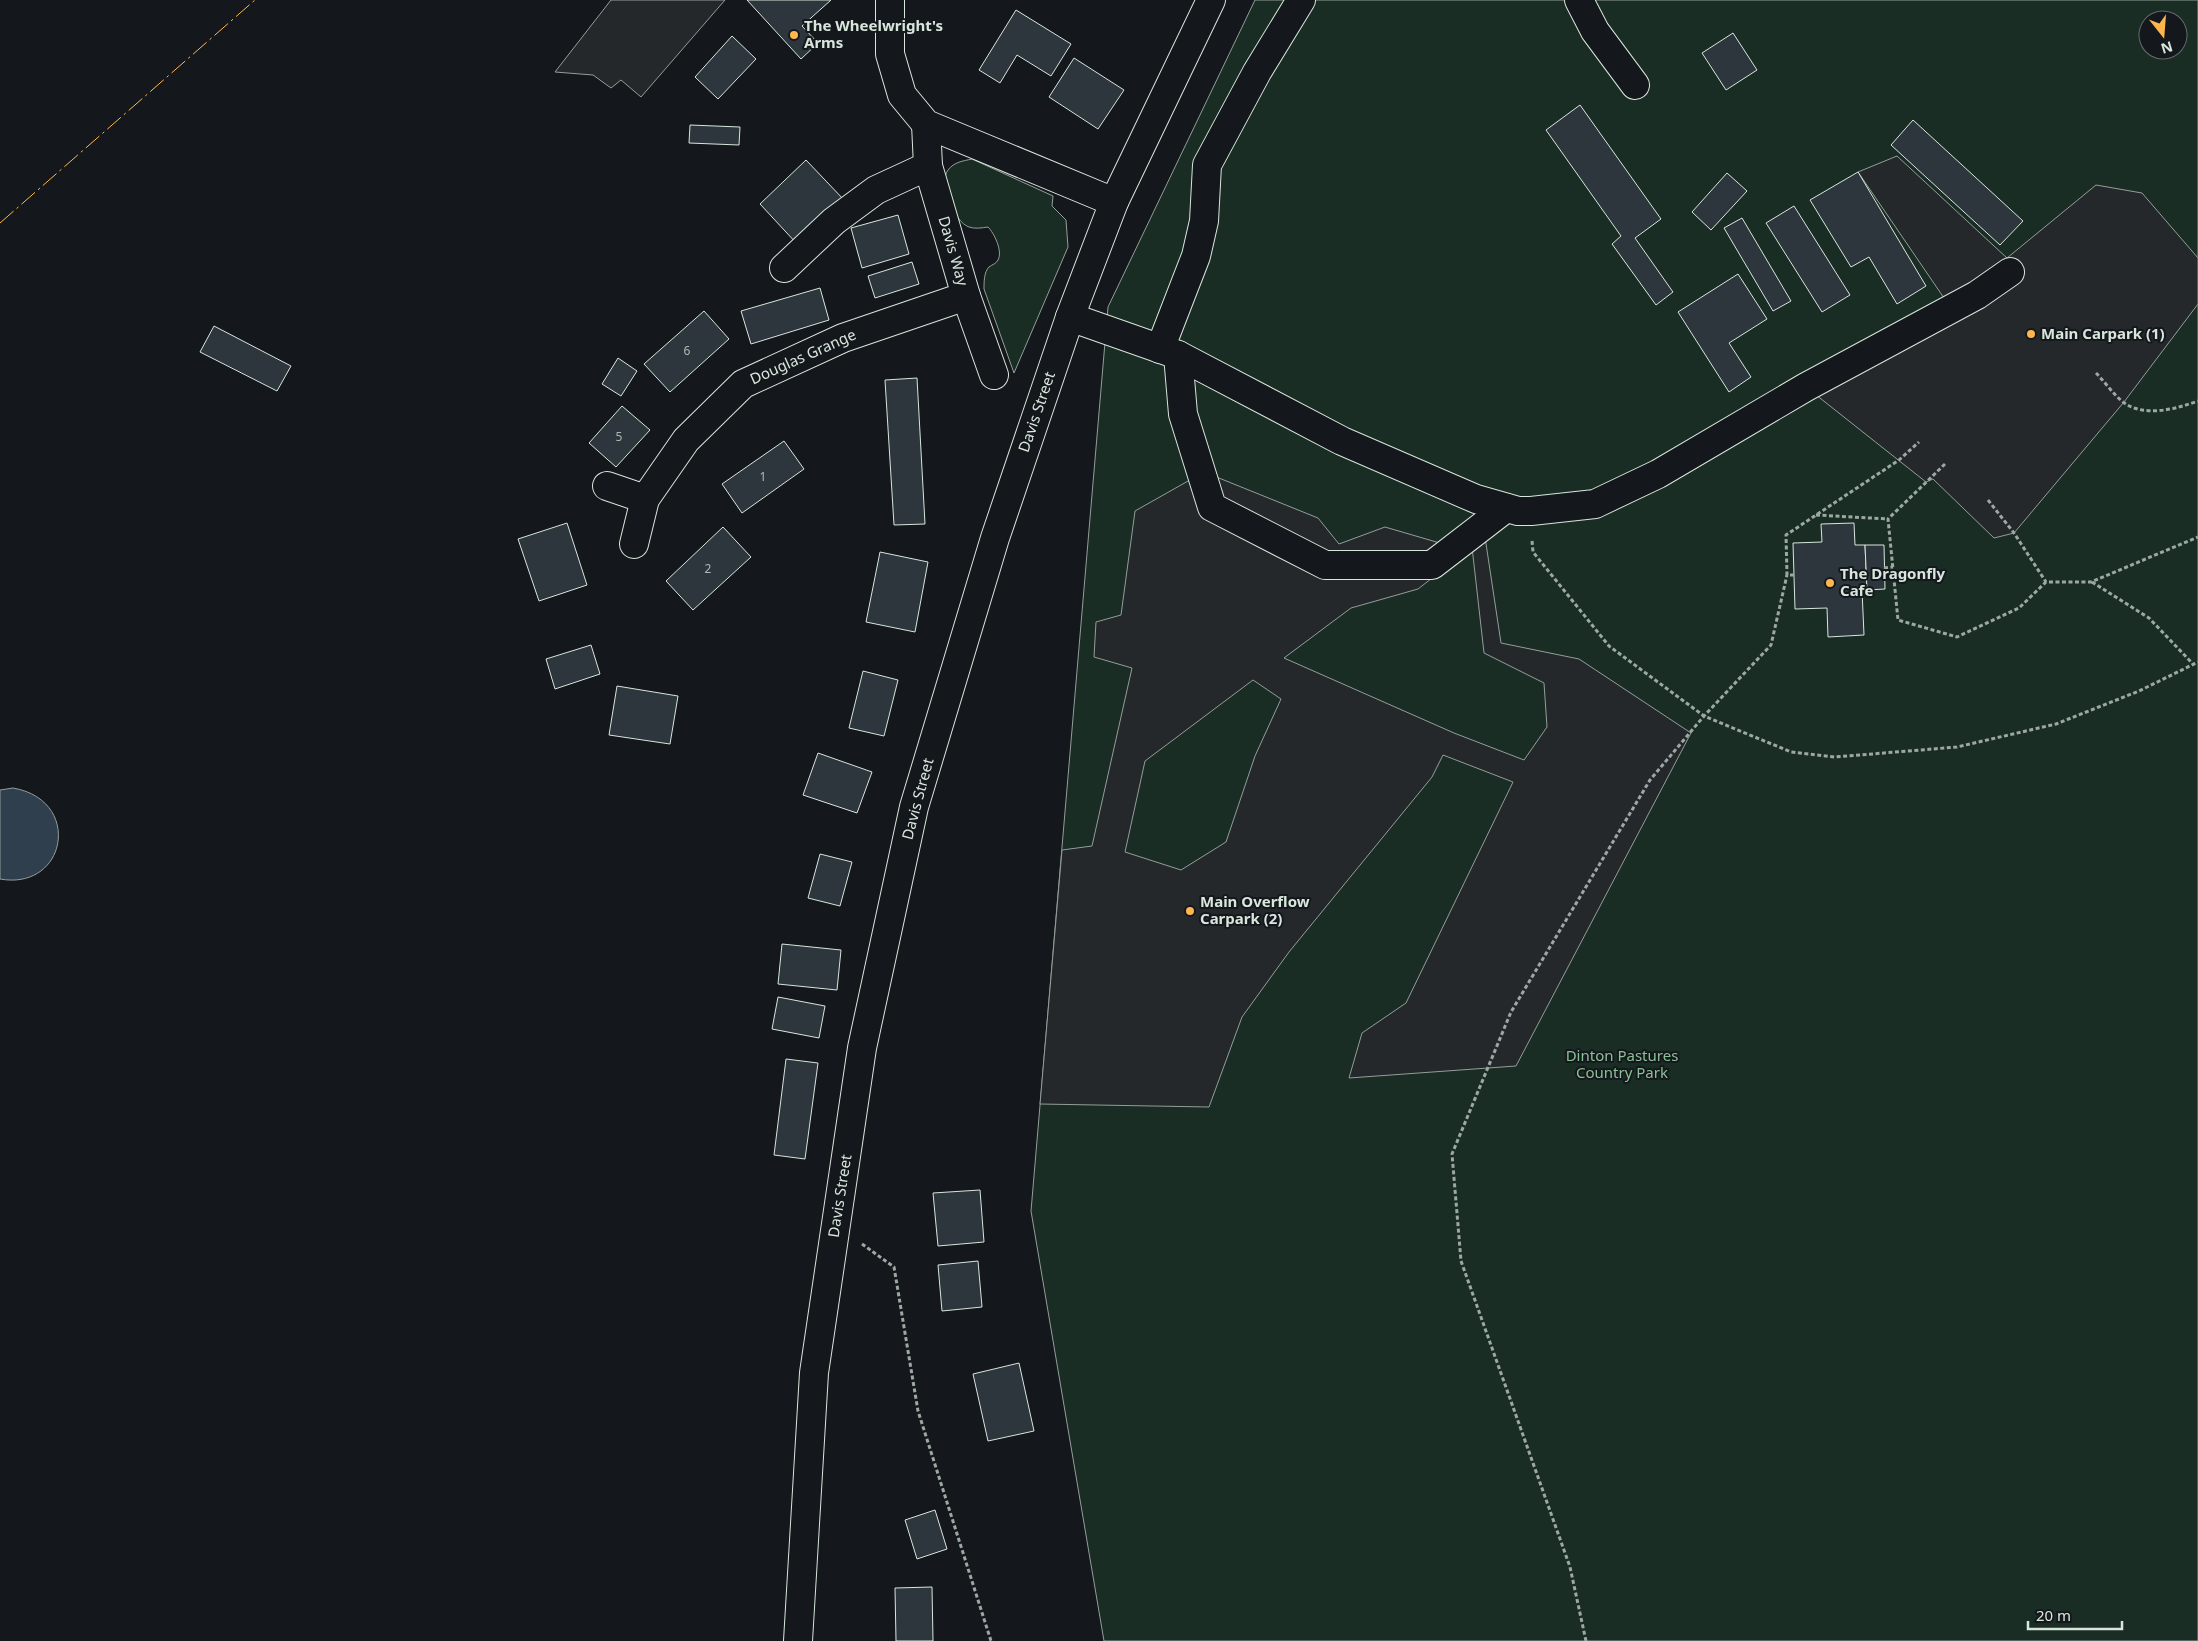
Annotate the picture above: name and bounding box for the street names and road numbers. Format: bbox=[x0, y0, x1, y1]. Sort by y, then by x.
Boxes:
street label: Davis Way bbox=[934, 214, 974, 288]
street label: Douglas Grange bbox=[746, 324, 859, 388]
street label: Davis Street bbox=[1013, 368, 1059, 455]
street label: Davis Street bbox=[897, 755, 938, 842]
street label: Davis Street bbox=[823, 1152, 856, 1239]

